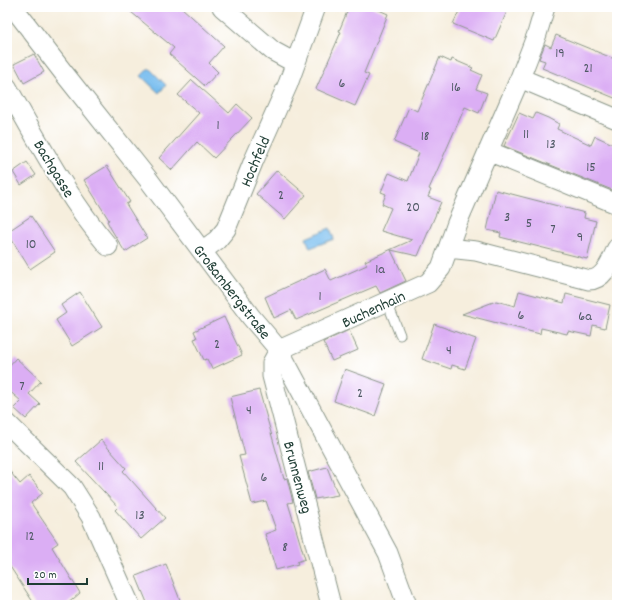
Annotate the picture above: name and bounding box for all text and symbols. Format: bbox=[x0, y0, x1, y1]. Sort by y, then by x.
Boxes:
house number: 19 bbox=[555, 44, 565, 64]
house number: 21 bbox=[583, 59, 593, 79]
house number: 6 bbox=[339, 74, 346, 94]
house number: 16 bbox=[451, 78, 461, 98]
house number: 1 bbox=[216, 116, 220, 136]
house number: 11 bbox=[523, 125, 529, 145]
house number: 18 bbox=[421, 127, 430, 147]
street label: Hochfeld bbox=[235, 133, 277, 191]
house number: 13 bbox=[546, 135, 556, 155]
street label: Bachgasse bbox=[27, 136, 79, 203]
house number: 15 bbox=[586, 158, 596, 178]
house number: 2 bbox=[278, 186, 284, 206]
house number: 20 bbox=[406, 198, 420, 218]
house number: 3 bbox=[504, 208, 510, 228]
house number: 5 bbox=[526, 214, 532, 234]
house number: 7 bbox=[550, 220, 556, 240]
house number: 9 bbox=[577, 228, 583, 248]
house number: 10 bbox=[26, 235, 36, 255]
street label: Großambergstraße bbox=[187, 240, 275, 345]
house number: 1a bbox=[375, 260, 385, 280]
street label: Buchenhain bbox=[338, 286, 410, 335]
house number: 1 bbox=[318, 287, 322, 307]
house number: 6 bbox=[518, 306, 525, 326]
house number: 6a bbox=[578, 307, 592, 327]
house number: 2 bbox=[214, 335, 220, 355]
house number: 4 bbox=[446, 341, 452, 361]
house number: 7 bbox=[19, 377, 25, 397]
house number: 2 bbox=[357, 384, 363, 404]
house number: 4 bbox=[246, 401, 252, 421]
street label: Brunnenweg bbox=[276, 439, 317, 516]
house number: 11 bbox=[98, 457, 104, 477]
house number: 6 bbox=[261, 468, 268, 488]
house number: 13 bbox=[135, 506, 145, 526]
house number: 12 bbox=[25, 527, 35, 547]
house number: 8 bbox=[282, 538, 288, 558]
scale bar bbox=[28, 560, 87, 586]
text: 20 m bbox=[34, 567, 57, 584]

